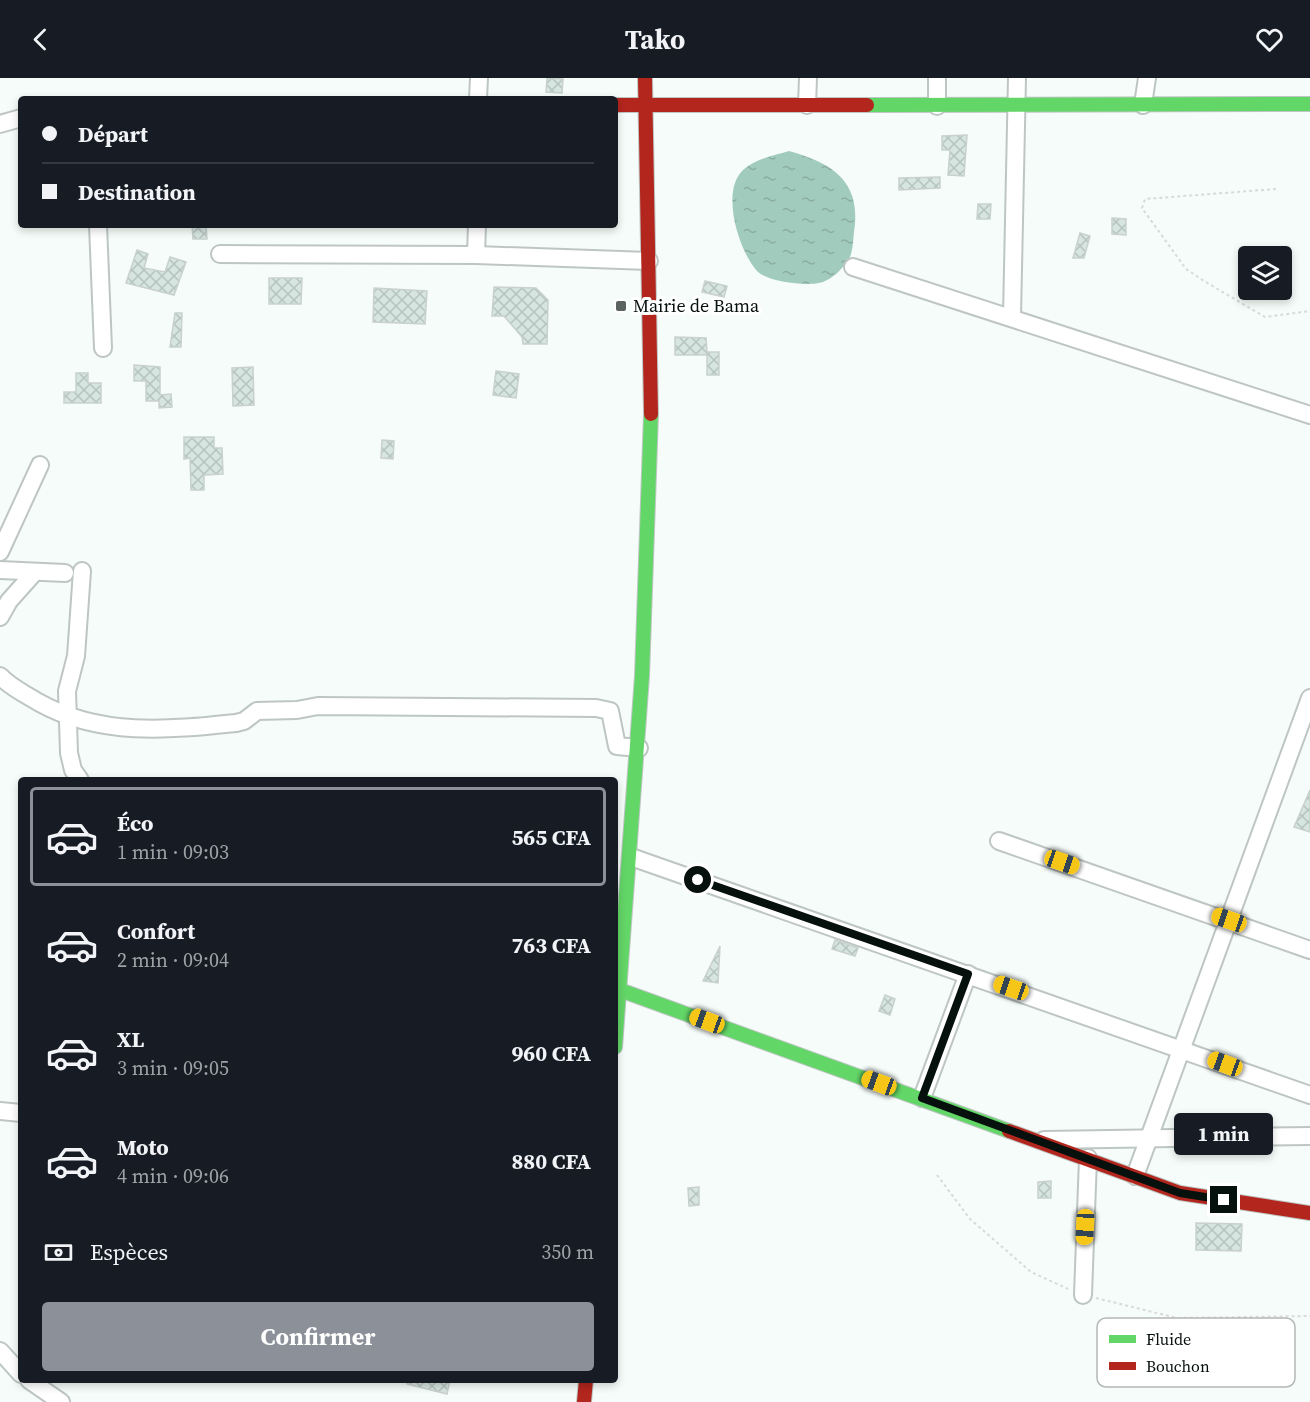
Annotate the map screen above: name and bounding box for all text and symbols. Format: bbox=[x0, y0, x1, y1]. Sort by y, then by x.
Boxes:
text: Tako bbox=[625, 21, 685, 58]
icon: back bbox=[24, 23, 57, 56]
icon: heart bbox=[1253, 23, 1286, 56]
text: Départ bbox=[78, 119, 148, 149]
text: Destination bbox=[78, 177, 196, 207]
map controls bbox=[1238, 246, 1292, 300]
button: layers bbox=[1238, 246, 1292, 300]
place label: Mairie de Bama bbox=[633, 293, 760, 318]
marker: Mairie de Bama bbox=[614, 299, 628, 313]
text: Éco bbox=[117, 808, 154, 838]
icon: car bbox=[45, 810, 99, 864]
text: 565 CFA bbox=[511, 822, 591, 852]
text: 1 min · 09:03 bbox=[117, 838, 229, 866]
car bbox=[1042, 848, 1082, 876]
route start bbox=[684, 866, 711, 893]
car bbox=[1209, 906, 1249, 934]
text: Confort bbox=[117, 916, 195, 946]
icon: car bbox=[45, 918, 99, 972]
text: 763 CFA bbox=[511, 930, 591, 960]
text: 2 min · 09:04 bbox=[117, 946, 229, 974]
car bbox=[991, 974, 1031, 1002]
car bbox=[687, 1006, 727, 1036]
text: XL bbox=[117, 1024, 144, 1054]
icon: car bbox=[45, 1026, 99, 1080]
text: 960 CFA bbox=[511, 1038, 591, 1068]
car bbox=[1205, 1049, 1245, 1079]
text: 3 min · 09:05 bbox=[117, 1054, 229, 1082]
car bbox=[859, 1068, 899, 1098]
callout: 1 min bbox=[1174, 1113, 1274, 1155]
text: 1 min bbox=[1198, 1120, 1249, 1148]
text: Moto bbox=[117, 1132, 169, 1162]
icon: car bbox=[45, 1134, 99, 1188]
text: 880 CFA bbox=[511, 1146, 591, 1176]
text: 4 min · 09:06 bbox=[117, 1162, 229, 1190]
route end bbox=[1210, 1186, 1237, 1213]
car bbox=[1075, 1209, 1095, 1245]
icon: cash bbox=[42, 1236, 75, 1269]
text: Espèces bbox=[90, 1237, 168, 1267]
text: 350 m bbox=[541, 1238, 594, 1266]
button: Confirmer bbox=[42, 1302, 594, 1371]
legend bbox=[1097, 1318, 1295, 1387]
text: Fluide bbox=[1146, 1328, 1191, 1350]
text: Bouchon bbox=[1146, 1355, 1210, 1377]

